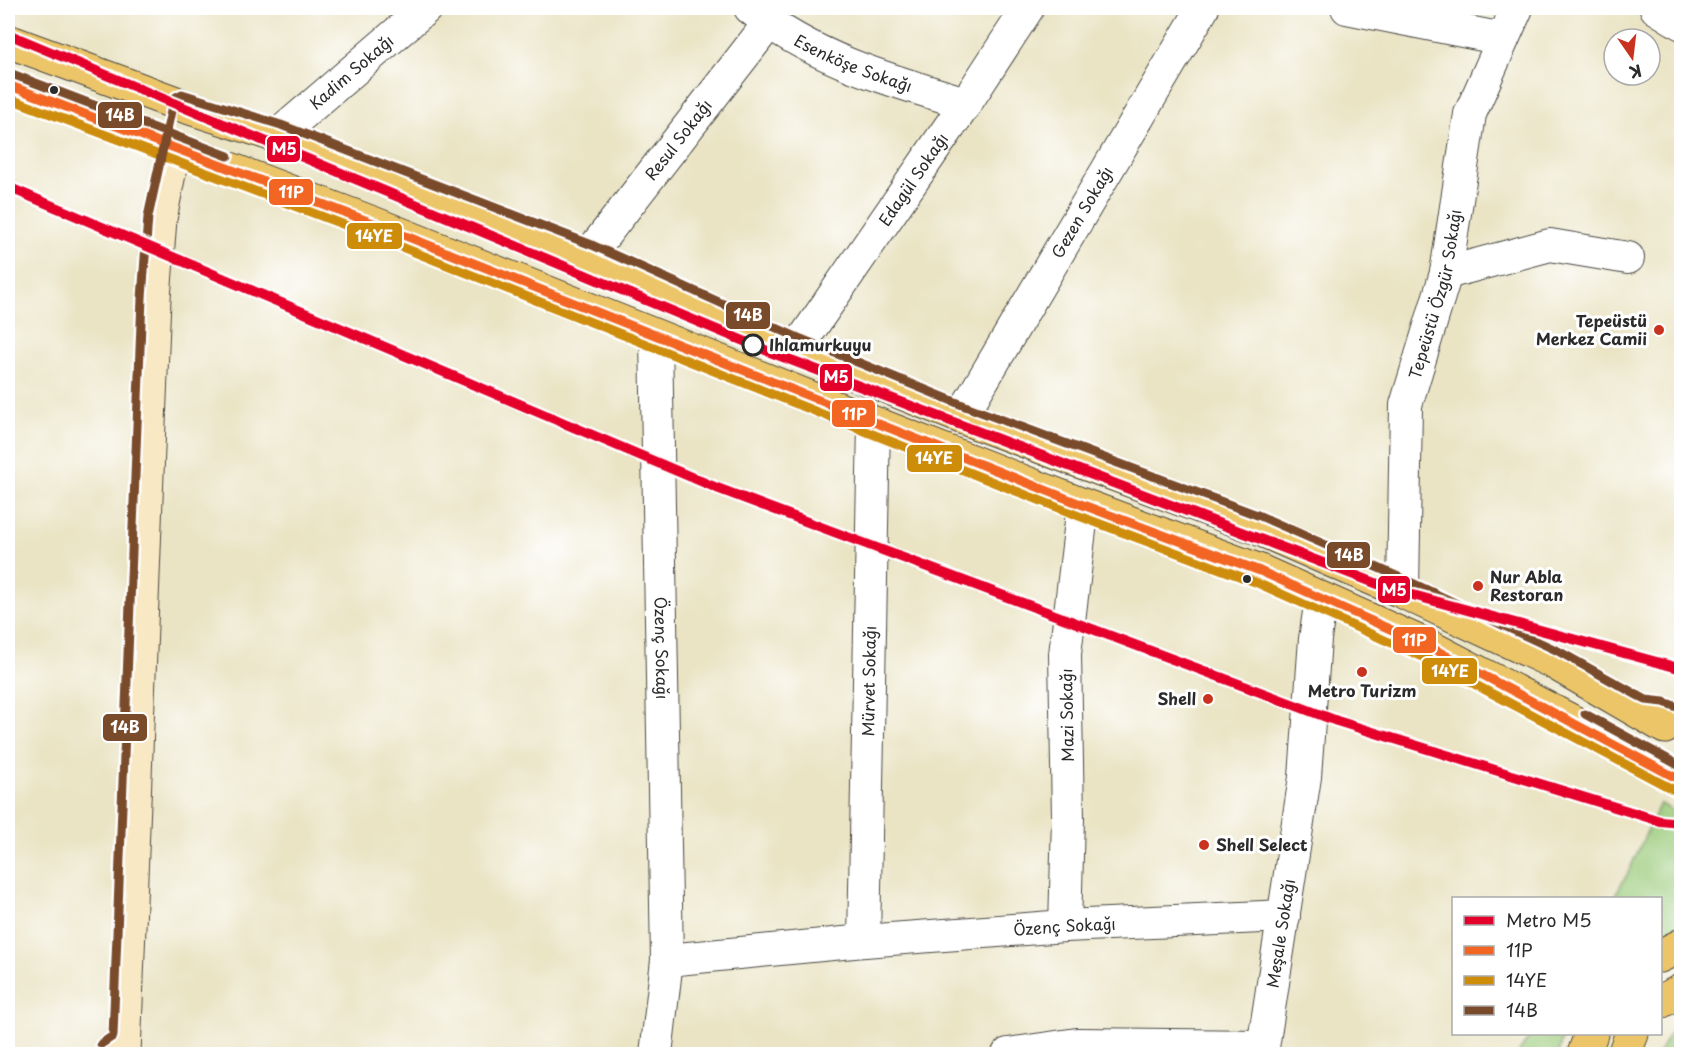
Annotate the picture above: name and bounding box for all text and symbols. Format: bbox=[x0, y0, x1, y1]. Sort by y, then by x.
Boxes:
north arrow bbox=[1602, 27, 1662, 87]
street label: Kadim Sokağı bbox=[303, 28, 398, 115]
street label: Esenköşe Sokağı bbox=[790, 28, 915, 97]
text: K bbox=[1627, 59, 1644, 86]
unlabelled marker bbox=[48, 84, 60, 96]
street label: Resul Sokağı bbox=[638, 94, 717, 185]
line badge: 14B bbox=[97, 101, 143, 129]
text: 14B bbox=[105, 102, 135, 126]
street label: Edagül Sokağı bbox=[872, 128, 953, 230]
line badge: M5 bbox=[266, 135, 301, 163]
text: M5 bbox=[271, 136, 297, 160]
street label: Gezen Sokağı bbox=[1045, 161, 1118, 262]
line badge: 11P bbox=[268, 178, 314, 206]
text: 11P bbox=[278, 179, 304, 203]
street label: Tepeüstü Özgür Sokağı bbox=[1402, 207, 1466, 382]
line badge: 14YE bbox=[346, 222, 403, 250]
text: 14YE bbox=[355, 223, 393, 247]
line badge: 14B bbox=[725, 301, 771, 330]
text: 14B bbox=[733, 302, 763, 326]
place label: Tepeüstü Merkez Camii bbox=[1536, 308, 1647, 350]
marker: Tepeüstü Merkez Camii bbox=[1652, 323, 1666, 337]
place label: Ihlamurkuyu bbox=[769, 332, 872, 356]
marker: Ihlamurkuyu bbox=[742, 334, 764, 356]
line badge: M5 bbox=[819, 363, 853, 392]
text: M5 bbox=[823, 364, 849, 388]
line badge: 11P bbox=[831, 399, 876, 428]
text: 11P bbox=[841, 401, 867, 425]
line badge: 14YE bbox=[906, 444, 963, 473]
text: 14YE bbox=[915, 445, 953, 469]
line badge: 14B bbox=[1326, 541, 1371, 569]
text: 14B bbox=[1334, 542, 1364, 566]
place label: Nur Abla Restoran bbox=[1490, 564, 1563, 606]
unlabelled marker bbox=[1241, 573, 1253, 585]
line badge: M5 bbox=[1377, 575, 1411, 604]
text: M5 bbox=[1381, 577, 1407, 601]
marker: Nur Abla Restoran bbox=[1471, 579, 1485, 593]
street label: Özenç Sokağı bbox=[650, 596, 675, 699]
street label: Mürvet Sokağı bbox=[855, 625, 881, 737]
line badge: 11P bbox=[1392, 626, 1437, 654]
text: 11P bbox=[1401, 627, 1427, 651]
line badge: 14YE bbox=[1421, 657, 1478, 685]
text: 14YE bbox=[1431, 658, 1469, 682]
marker: Metro Turizm bbox=[1355, 665, 1369, 679]
street label: Mazi Sokağı bbox=[1053, 668, 1079, 762]
place label: Metro Turizm bbox=[1308, 678, 1416, 702]
place label: Shell bbox=[1158, 686, 1196, 710]
marker: Shell bbox=[1201, 692, 1215, 706]
line badge: 14B bbox=[102, 713, 148, 742]
text: 14B bbox=[110, 714, 140, 738]
place label: Shell Select bbox=[1216, 832, 1308, 856]
marker: Shell Select bbox=[1197, 838, 1211, 852]
street label: Meşale Sokağı bbox=[1259, 877, 1300, 990]
legend bbox=[1452, 897, 1662, 1035]
text: Metro M5 bbox=[1506, 906, 1592, 933]
street label: Özenç Sokağı bbox=[1012, 911, 1116, 941]
text: 11P bbox=[1506, 936, 1533, 963]
text: 14YE bbox=[1506, 966, 1547, 993]
text: 14B bbox=[1506, 996, 1538, 1023]

